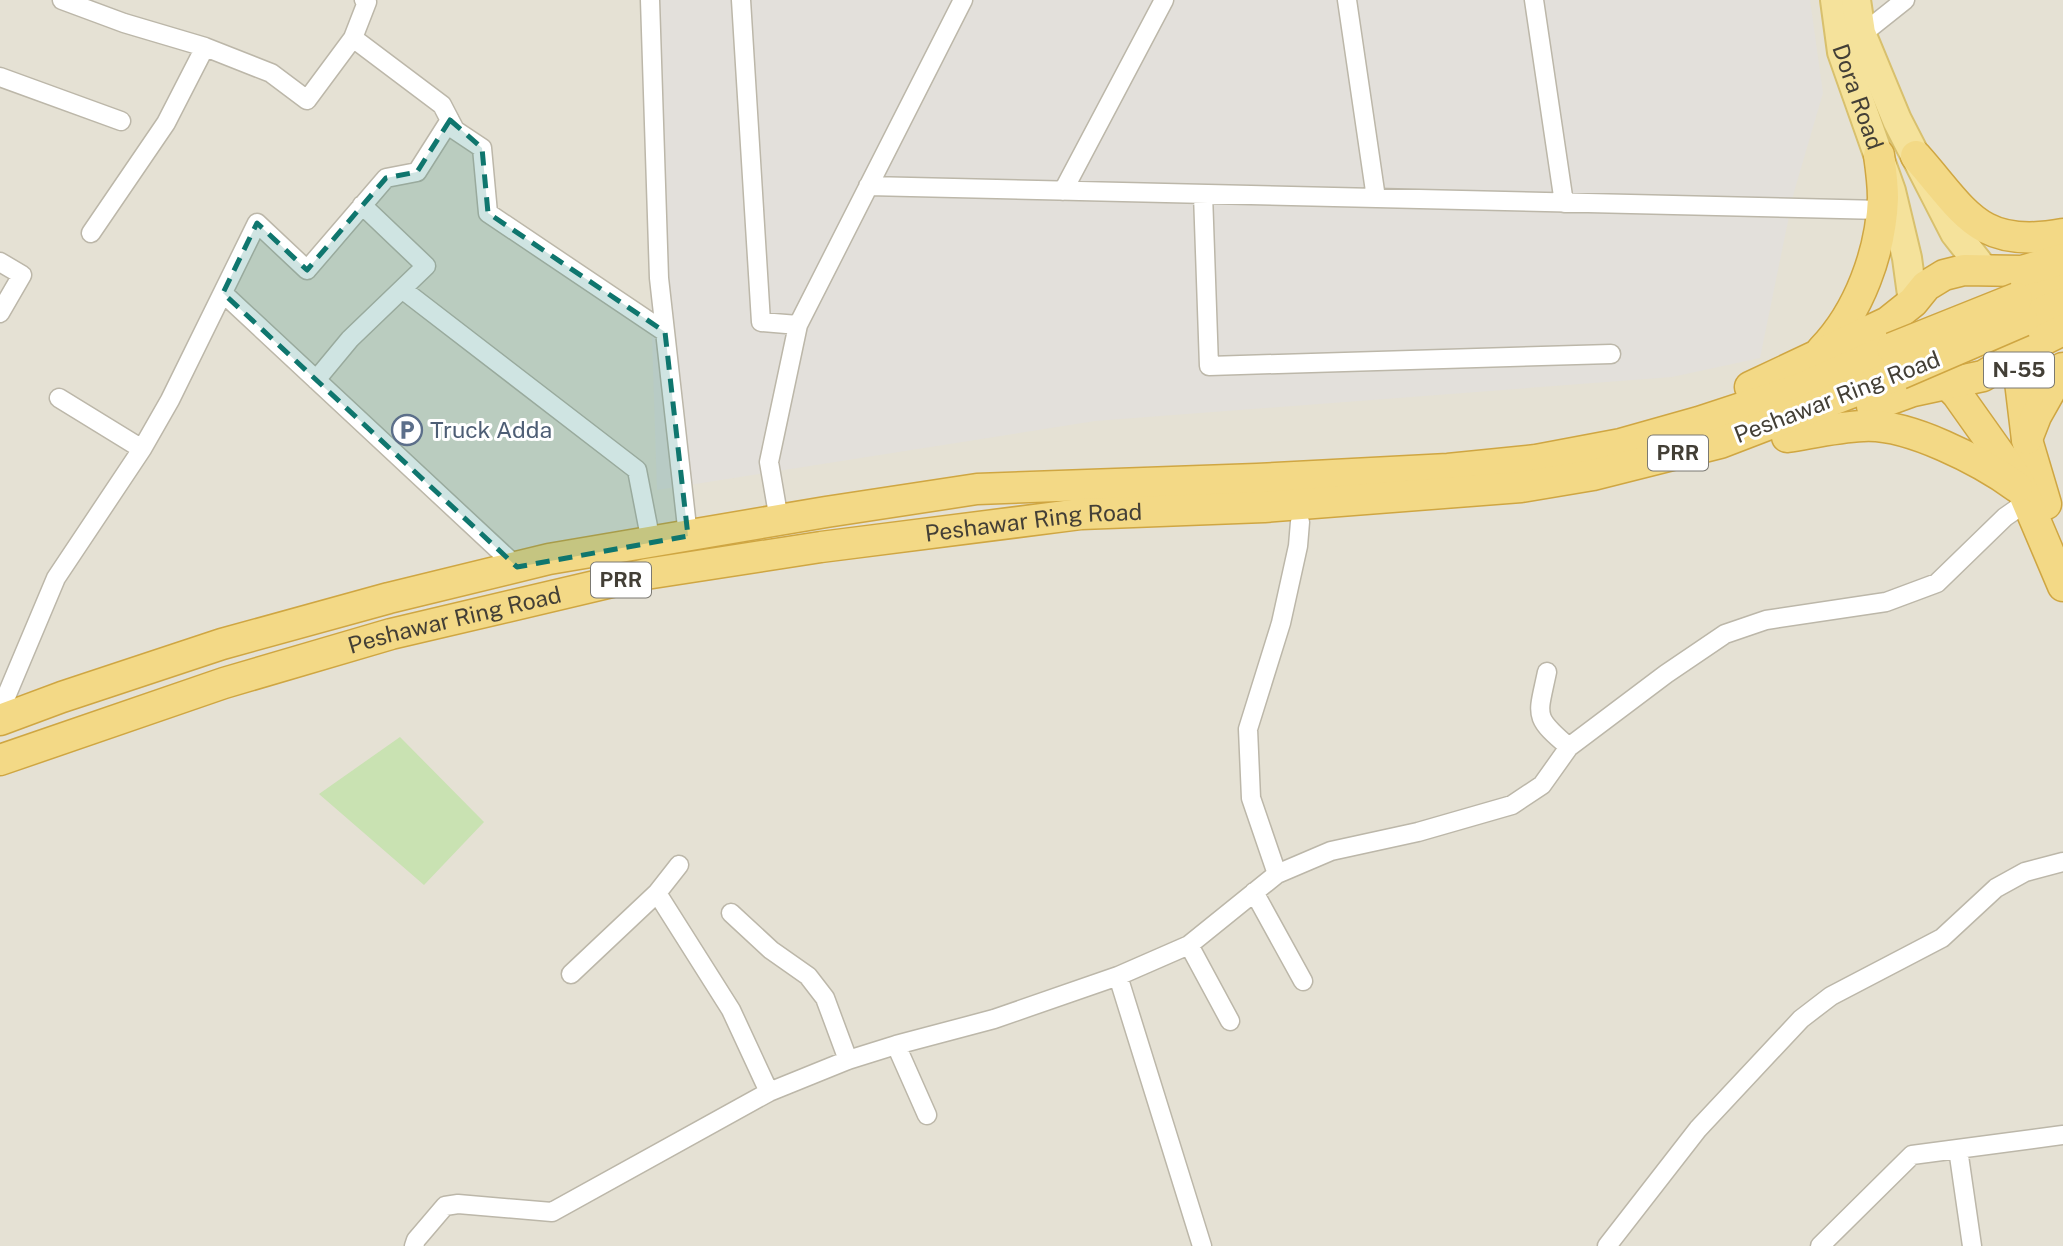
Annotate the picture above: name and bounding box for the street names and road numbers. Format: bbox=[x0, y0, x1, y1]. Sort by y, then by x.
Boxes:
street label: Dora Road bbox=[1827, 40, 1889, 153]
street label: Peshawar Ring Road bbox=[1730, 345, 1944, 448]
road number: N-55 bbox=[1984, 352, 2054, 388]
road number: PRR bbox=[1648, 435, 1708, 470]
street label: Peshawar Ring Road bbox=[923, 498, 1143, 547]
road number: PRR bbox=[591, 562, 651, 598]
street label: Peshawar Ring Road bbox=[345, 580, 564, 659]

